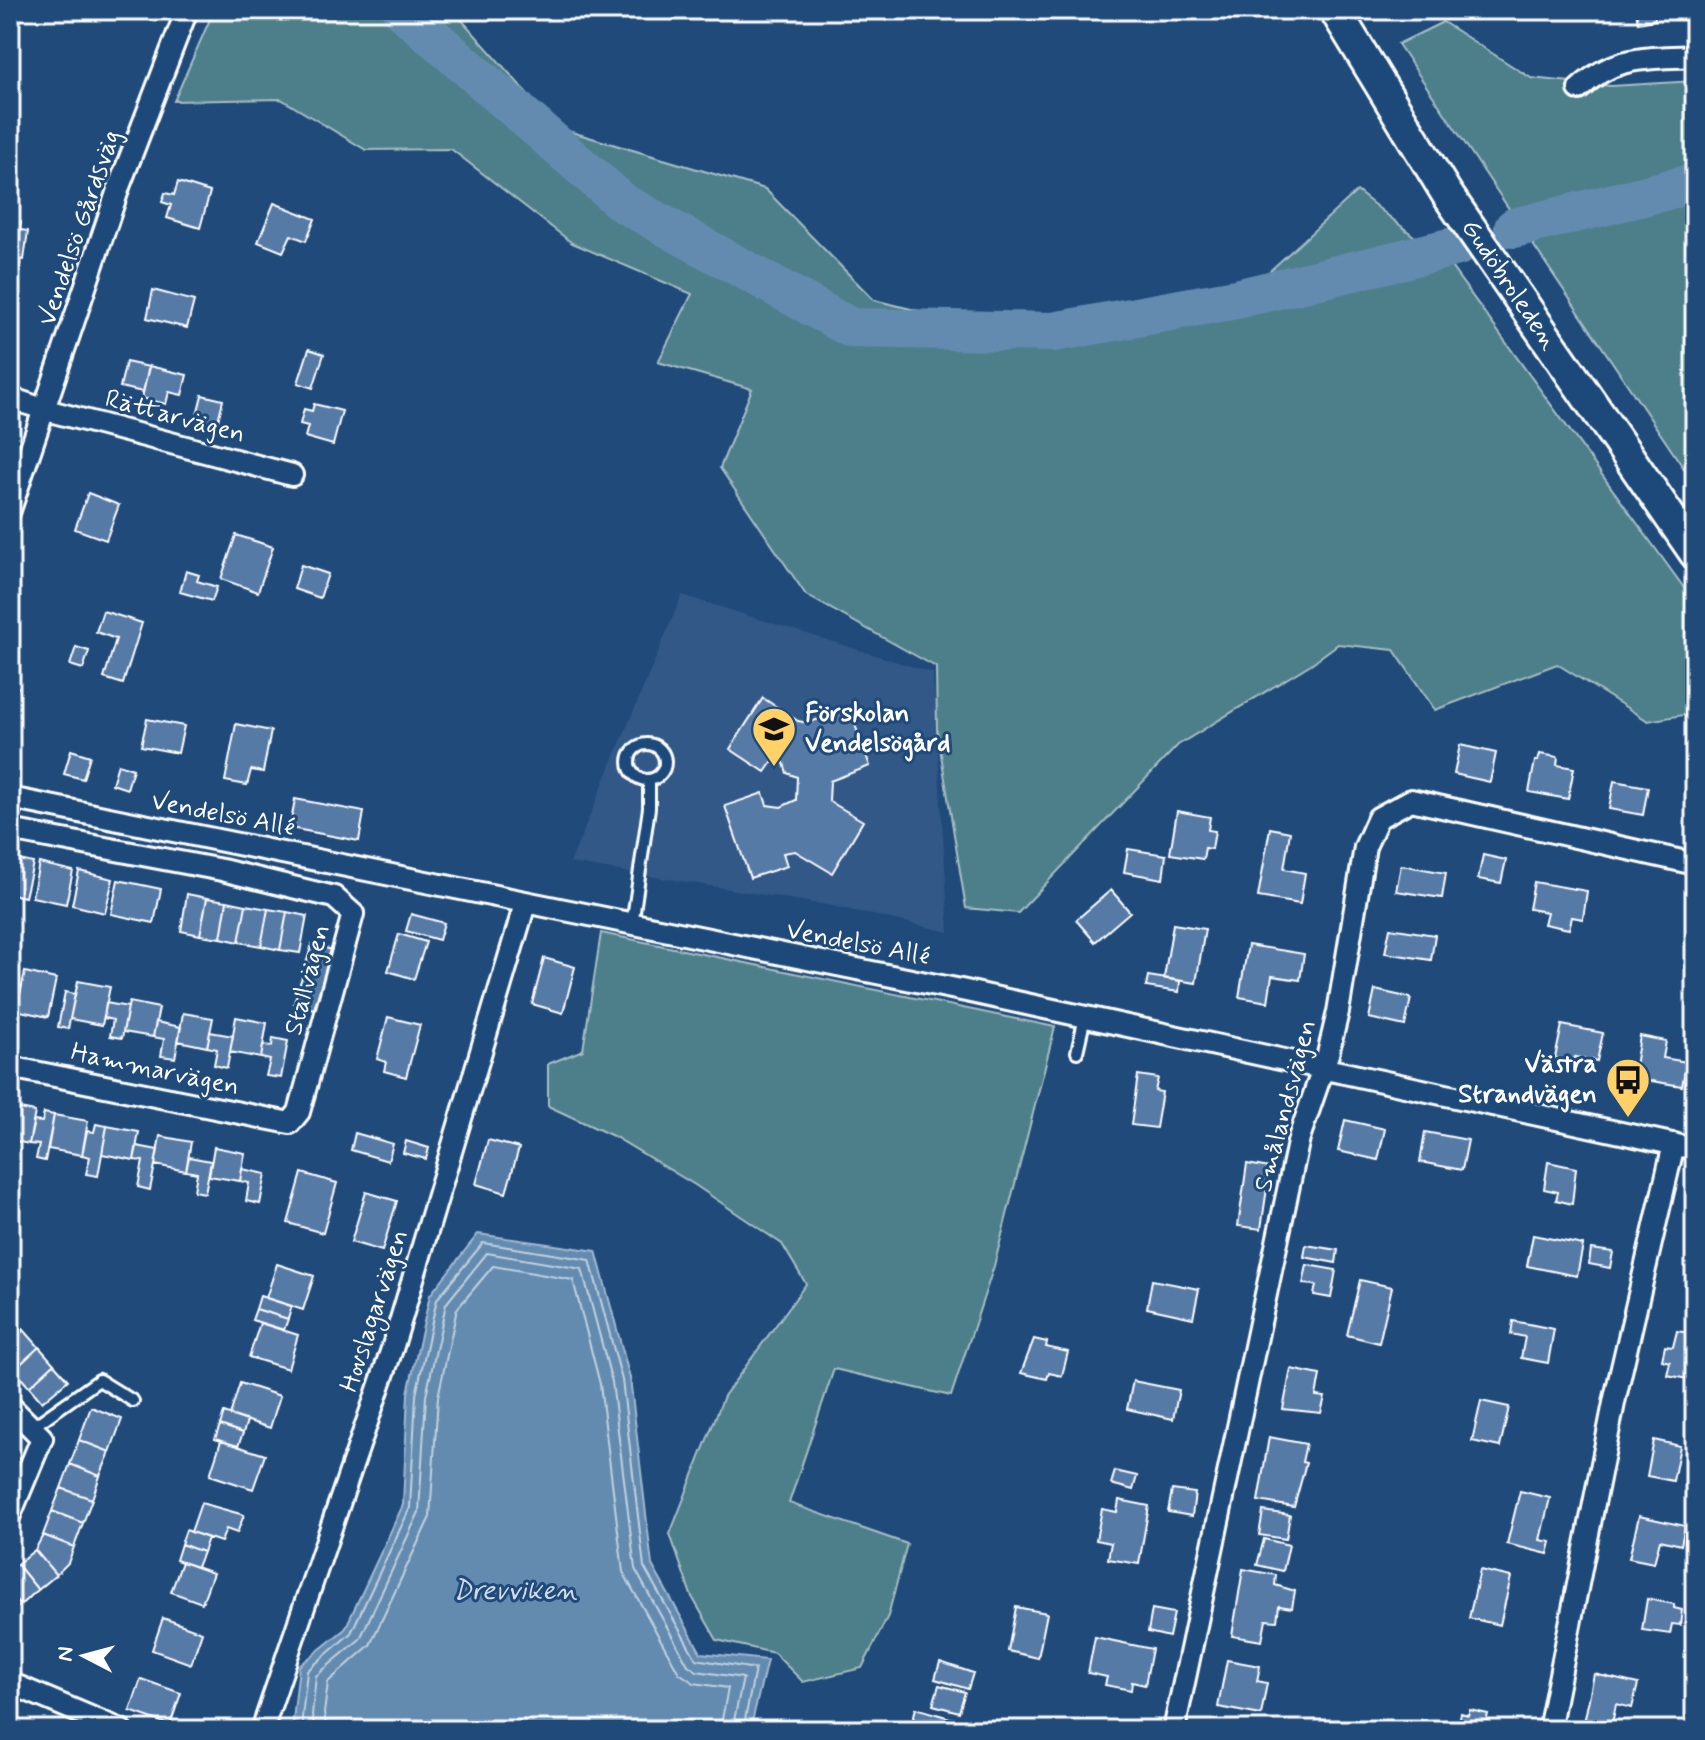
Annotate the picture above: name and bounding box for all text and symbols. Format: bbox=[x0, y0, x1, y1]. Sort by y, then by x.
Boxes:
street label: Vendelsö Gårdsväg bbox=[31, 125, 129, 331]
street label: Gudöbroleden bbox=[1453, 213, 1565, 357]
street label: Rättarvägen bbox=[101, 382, 249, 452]
place label: Förskolan Vendelsögård bbox=[805, 697, 950, 762]
school or university icon: Förskolan Vendelsögård bbox=[750, 705, 798, 768]
street label: Vendelsö Allé bbox=[148, 784, 298, 846]
street label: Vendelsö Allé bbox=[783, 913, 933, 975]
street label: Stallvägen bbox=[277, 921, 339, 1039]
street label: Smålandsvägen bbox=[1247, 1016, 1325, 1196]
street label: Hammarvägen bbox=[68, 1036, 242, 1104]
place label: Västra Strandvägen bbox=[1458, 1048, 1597, 1113]
bus stop icon: Västra Strandvägen bbox=[1604, 1056, 1652, 1119]
street label: Hovslagarvägen bbox=[333, 1225, 419, 1397]
water label: Drevviken bbox=[452, 1573, 578, 1610]
north arrow bbox=[44, 1616, 124, 1696]
text: N bbox=[51, 1645, 81, 1663]

